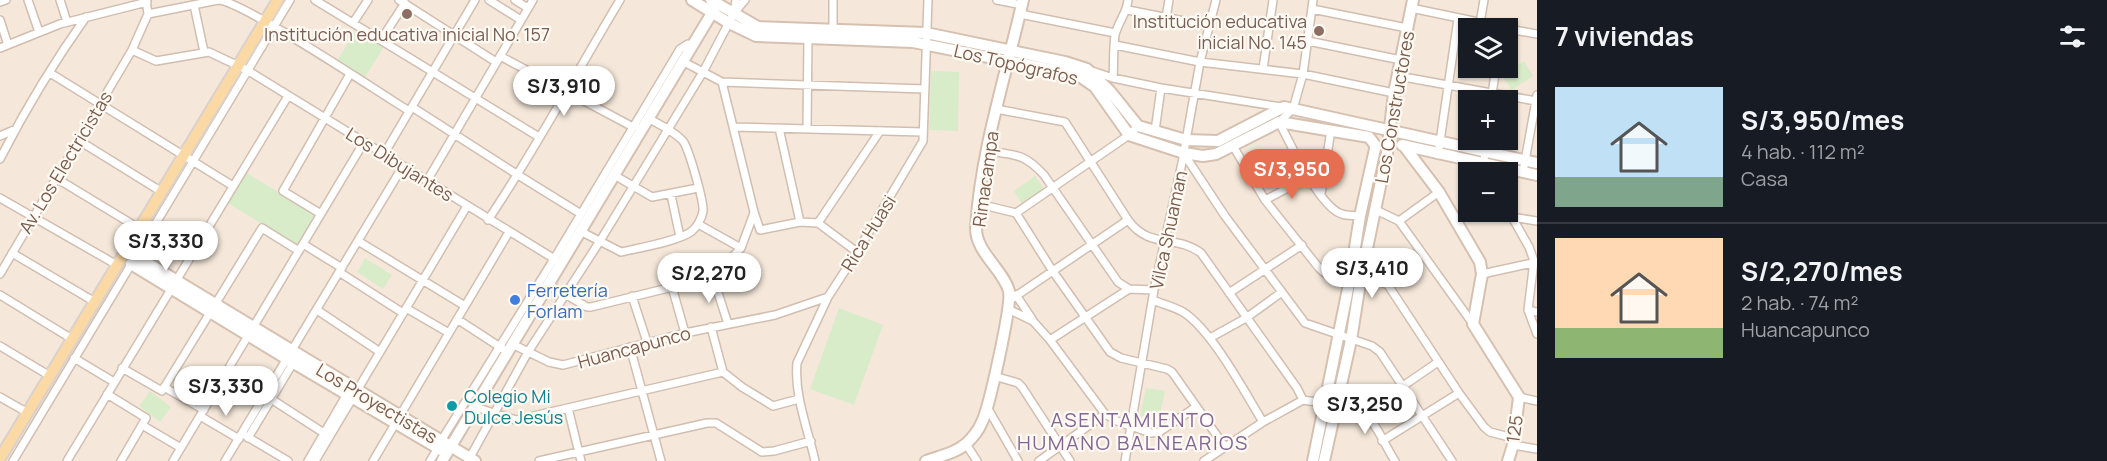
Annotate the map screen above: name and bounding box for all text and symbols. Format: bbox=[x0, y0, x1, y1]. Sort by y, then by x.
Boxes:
marker: Institución educativa inicial No. 157 bbox=[400, 7, 414, 21]
place label: Institución educativa inicial No. 145 bbox=[1133, 9, 1307, 54]
map controls bbox=[1458, 18, 1518, 222]
button: layers bbox=[1458, 18, 1518, 78]
text: 7 viviendas bbox=[1555, 18, 1694, 54]
icon: filters bbox=[2056, 20, 2089, 53]
place label: Institución educativa inicial No. 157 bbox=[264, 22, 550, 46]
marker: Institución educativa inicial No. 145 bbox=[1312, 24, 1326, 38]
street label: Los Constructores bbox=[1369, 29, 1419, 185]
street label: Los Topógrafos bbox=[951, 38, 1081, 90]
pin: S/3,910 bbox=[509, 66, 619, 117]
text: S/3,910 bbox=[527, 72, 601, 99]
street label: Av. Los Electricistas bbox=[13, 86, 117, 238]
button: + bbox=[1458, 90, 1518, 150]
text: S/3,950/mes bbox=[1741, 102, 1904, 138]
icon: home bbox=[1603, 111, 1675, 183]
street label: Los Dibujantes bbox=[342, 121, 458, 207]
street label: Rimacampa bbox=[966, 129, 1004, 229]
text: 4 hab. · 112 m² bbox=[1741, 138, 1865, 165]
pin: S/3,950 bbox=[1237, 149, 1347, 200]
text: S/3,950 bbox=[1254, 155, 1330, 182]
button: − bbox=[1458, 162, 1518, 222]
text: Casa bbox=[1741, 165, 1788, 192]
street label: Vilca Shuaman bbox=[1144, 168, 1192, 292]
street label: Rica Huasi bbox=[835, 190, 901, 276]
pin: S/3,330 bbox=[111, 221, 221, 272]
text: S/3,330 bbox=[128, 227, 204, 254]
pin: S/3,410 bbox=[1317, 248, 1427, 299]
pin: S/2,270 bbox=[654, 253, 764, 304]
text: S/2,270/mes bbox=[1741, 253, 1903, 289]
text: S/3,410 bbox=[1335, 254, 1409, 281]
text: S/2,270 bbox=[671, 259, 747, 286]
icon: home bbox=[1603, 262, 1675, 334]
place label: Ferretería Forlam bbox=[527, 278, 608, 323]
text: 2 hab. · 74 m² bbox=[1741, 289, 1858, 316]
marker: Ferretería Forlam bbox=[508, 293, 522, 307]
text: Huancapunco bbox=[1741, 316, 1870, 343]
street label: Huancapunco bbox=[575, 320, 693, 374]
street label: Los Proyectistas bbox=[312, 357, 442, 449]
pin: S/3,330 bbox=[171, 366, 281, 417]
text: S/3,330 bbox=[188, 372, 264, 399]
place label: Colegio Mi Dulce Jesús bbox=[464, 384, 563, 429]
pin: S/3,250 bbox=[1310, 384, 1420, 435]
text: S/3,250 bbox=[1327, 390, 1403, 417]
marker: Colegio Mi Dulce Jesús bbox=[445, 399, 459, 413]
district label: ASENTAMIENTO HUMANO BALNEARIOS bbox=[1017, 406, 1249, 456]
street label: 125 bbox=[1500, 414, 1528, 444]

